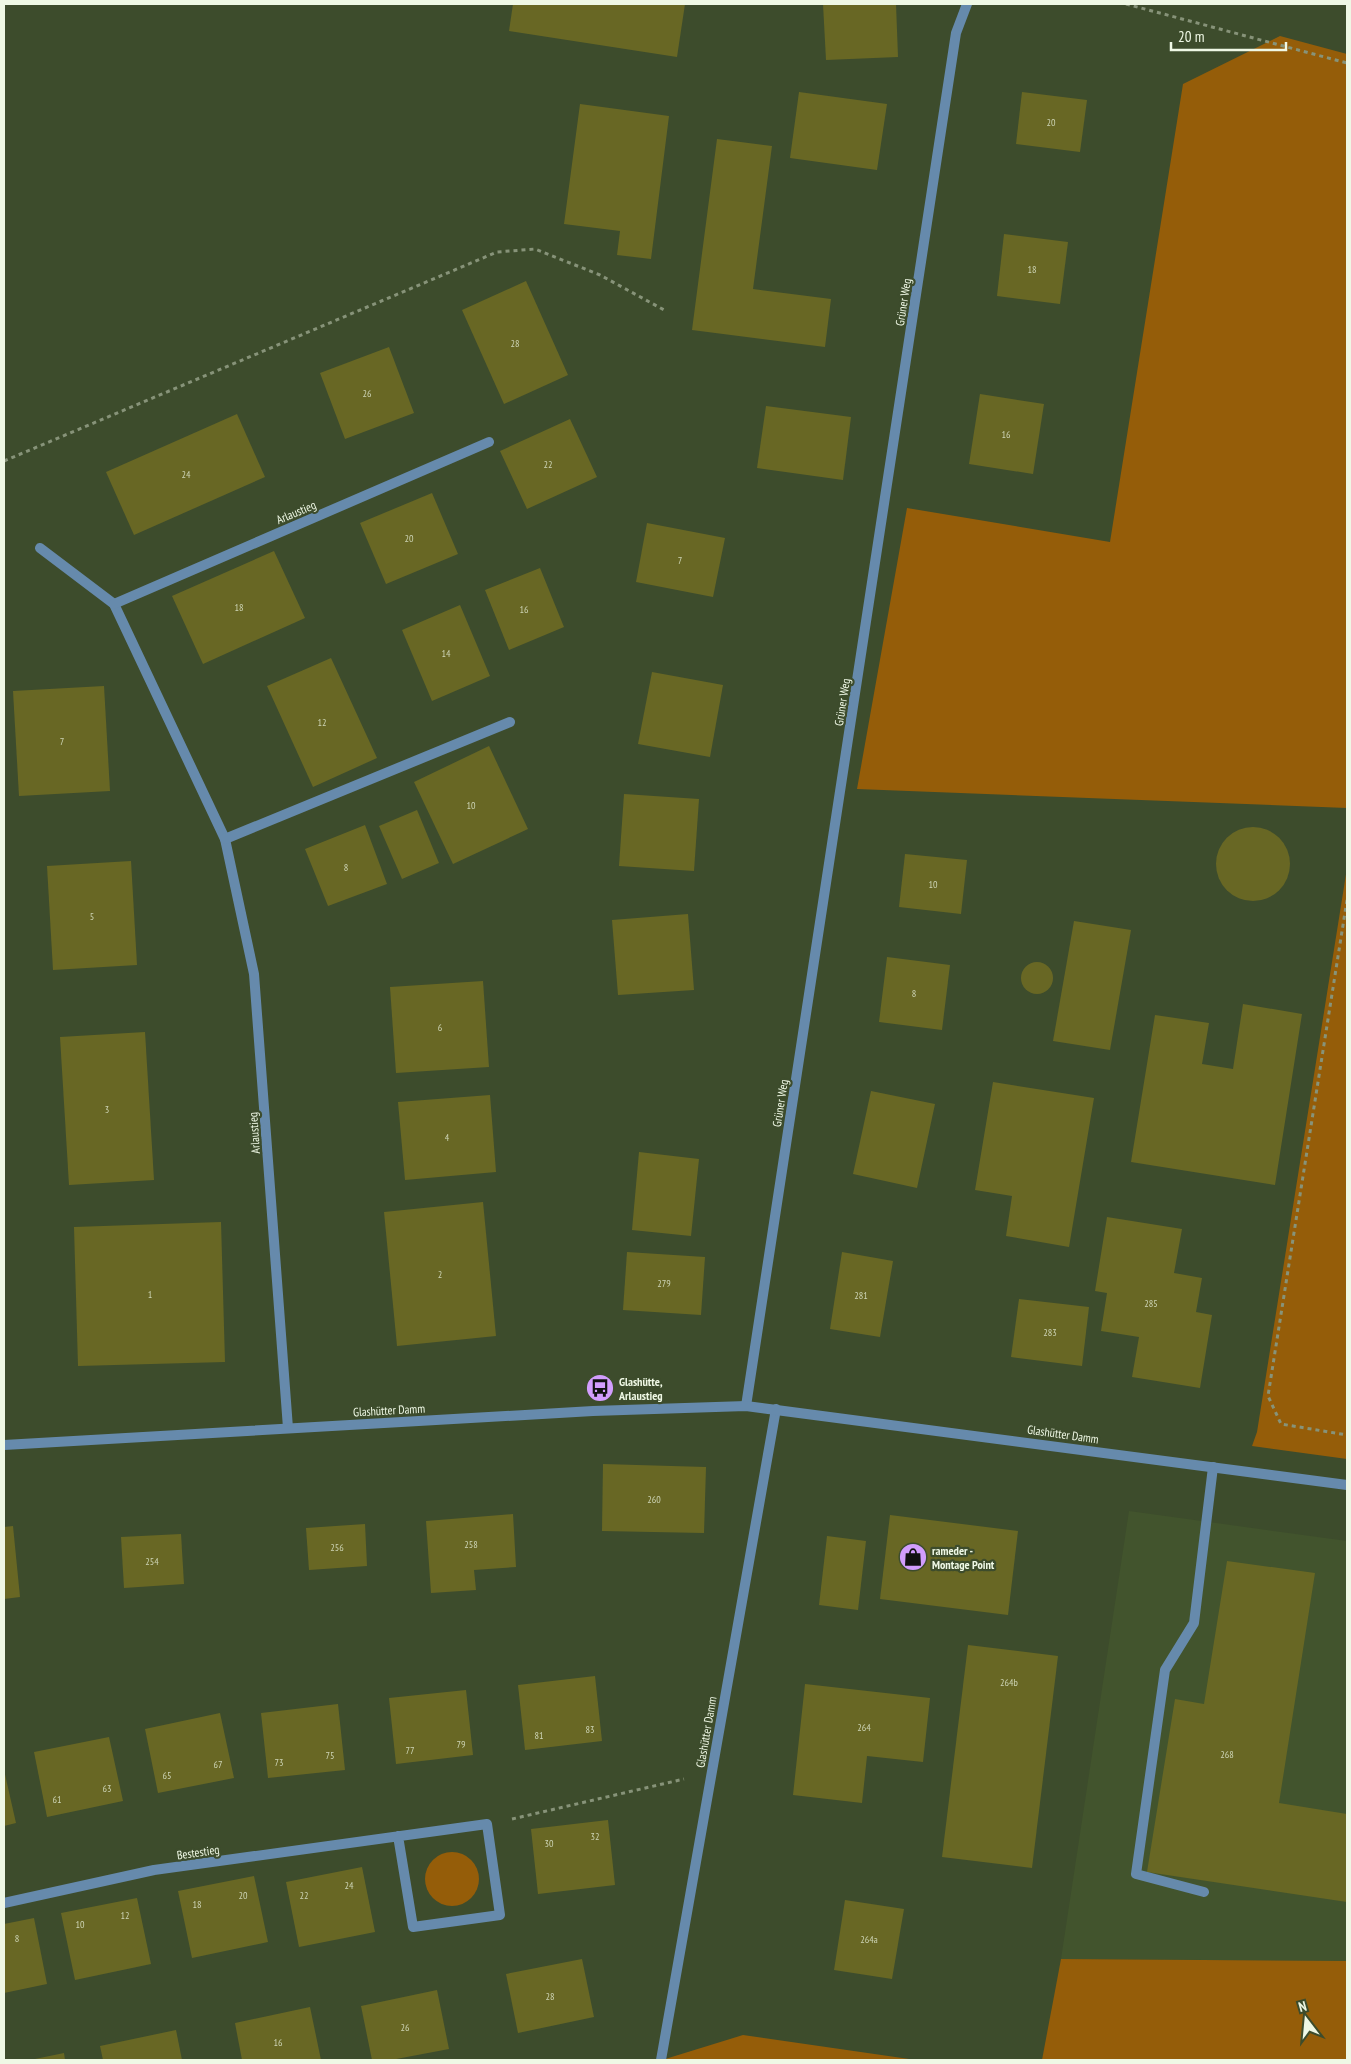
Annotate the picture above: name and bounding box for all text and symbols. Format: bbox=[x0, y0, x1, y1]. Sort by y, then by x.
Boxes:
scale bar bbox=[1171, 20, 1286, 52]
text: 20 m bbox=[1178, 27, 1204, 46]
house number: 20 bbox=[1047, 116, 1056, 129]
house number: 18 bbox=[1028, 263, 1037, 276]
street label: Grüner Weg bbox=[892, 277, 914, 327]
house number: 28 bbox=[511, 337, 520, 350]
house number: 26 bbox=[363, 387, 372, 400]
house number: 16 bbox=[1002, 428, 1011, 441]
house number: 22 bbox=[544, 458, 553, 471]
house number: 24 bbox=[182, 468, 191, 481]
street label: Arlaustieg bbox=[274, 497, 318, 527]
house number: 20 bbox=[405, 532, 414, 545]
house number: 7 bbox=[678, 554, 682, 567]
house number: 18 bbox=[235, 601, 244, 614]
house number: 16 bbox=[520, 603, 529, 616]
house number: 14 bbox=[442, 647, 451, 660]
street label: Grüner Weg bbox=[831, 677, 853, 727]
house number: 12 bbox=[318, 716, 327, 729]
house number: 7 bbox=[60, 735, 64, 748]
house number: 10 bbox=[467, 799, 476, 812]
house number: 8 bbox=[344, 861, 348, 874]
house number: 10 bbox=[929, 878, 938, 891]
house number: 5 bbox=[90, 910, 94, 923]
house number: 8 bbox=[912, 987, 916, 1000]
house number: 6 bbox=[438, 1021, 443, 1034]
street label: Grüner Weg bbox=[769, 1078, 791, 1128]
house number: 3 bbox=[105, 1103, 109, 1116]
street label: Arlaustieg bbox=[245, 1112, 263, 1154]
house number: 4 bbox=[445, 1131, 450, 1144]
house number: 2 bbox=[438, 1268, 442, 1281]
house number: 279 bbox=[657, 1277, 671, 1290]
house number: 1 bbox=[148, 1288, 152, 1301]
house number: 281 bbox=[854, 1289, 868, 1302]
house number: 285 bbox=[1144, 1297, 1158, 1310]
house number: 283 bbox=[1043, 1326, 1057, 1339]
bus stop icon: Glashütte, Arlaustieg bbox=[585, 1373, 615, 1403]
place label: Glashütte, Arlaustieg bbox=[618, 1374, 663, 1403]
street label: Glashütter Damm bbox=[353, 1401, 426, 1419]
street label: Glashütter Damm bbox=[1026, 1422, 1100, 1446]
house number: 260 bbox=[647, 1493, 661, 1506]
house number: 258 bbox=[464, 1538, 478, 1551]
house number: 256 bbox=[330, 1541, 344, 1554]
shop icon: rameder - Montage Point bbox=[898, 1542, 928, 1572]
place label: rameder - Montage Point bbox=[932, 1543, 995, 1572]
house number: 254 bbox=[145, 1555, 159, 1568]
house number: 264b bbox=[1000, 1676, 1018, 1689]
street label: Glashütter Damm bbox=[692, 1695, 720, 1769]
house number: 264 bbox=[857, 1721, 871, 1734]
house number: 83 bbox=[586, 1723, 595, 1736]
house number: 81 bbox=[535, 1729, 544, 1742]
house number: 79 bbox=[457, 1738, 466, 1751]
house number: 77 bbox=[406, 1744, 415, 1757]
house number: 268 bbox=[1220, 1748, 1234, 1761]
house number: 75 bbox=[326, 1749, 335, 1762]
house number: 73 bbox=[275, 1756, 284, 1769]
house number: 67 bbox=[214, 1758, 223, 1771]
house number: 65 bbox=[163, 1769, 172, 1782]
house number: 63 bbox=[103, 1782, 112, 1795]
house number: 61 bbox=[53, 1793, 62, 1806]
house number: 32 bbox=[591, 1830, 600, 1843]
house number: 30 bbox=[545, 1837, 554, 1850]
street label: Bestestieg bbox=[176, 1842, 220, 1862]
house number: 24 bbox=[345, 1879, 354, 1892]
house number: 20 bbox=[239, 1889, 248, 1902]
house number: 22 bbox=[300, 1889, 309, 1902]
house number: 18 bbox=[193, 1898, 202, 1911]
house number: 12 bbox=[121, 1909, 130, 1922]
house number: 10 bbox=[76, 1918, 85, 1931]
house number: 8 bbox=[15, 1932, 19, 1945]
house number: 264a bbox=[860, 1933, 878, 1946]
house number: 28 bbox=[546, 1990, 555, 2003]
north arrow bbox=[1281, 1994, 1331, 2044]
text: N bbox=[1296, 1997, 1309, 2016]
house number: 26 bbox=[401, 2021, 410, 2034]
house number: 16 bbox=[274, 2036, 283, 2049]

